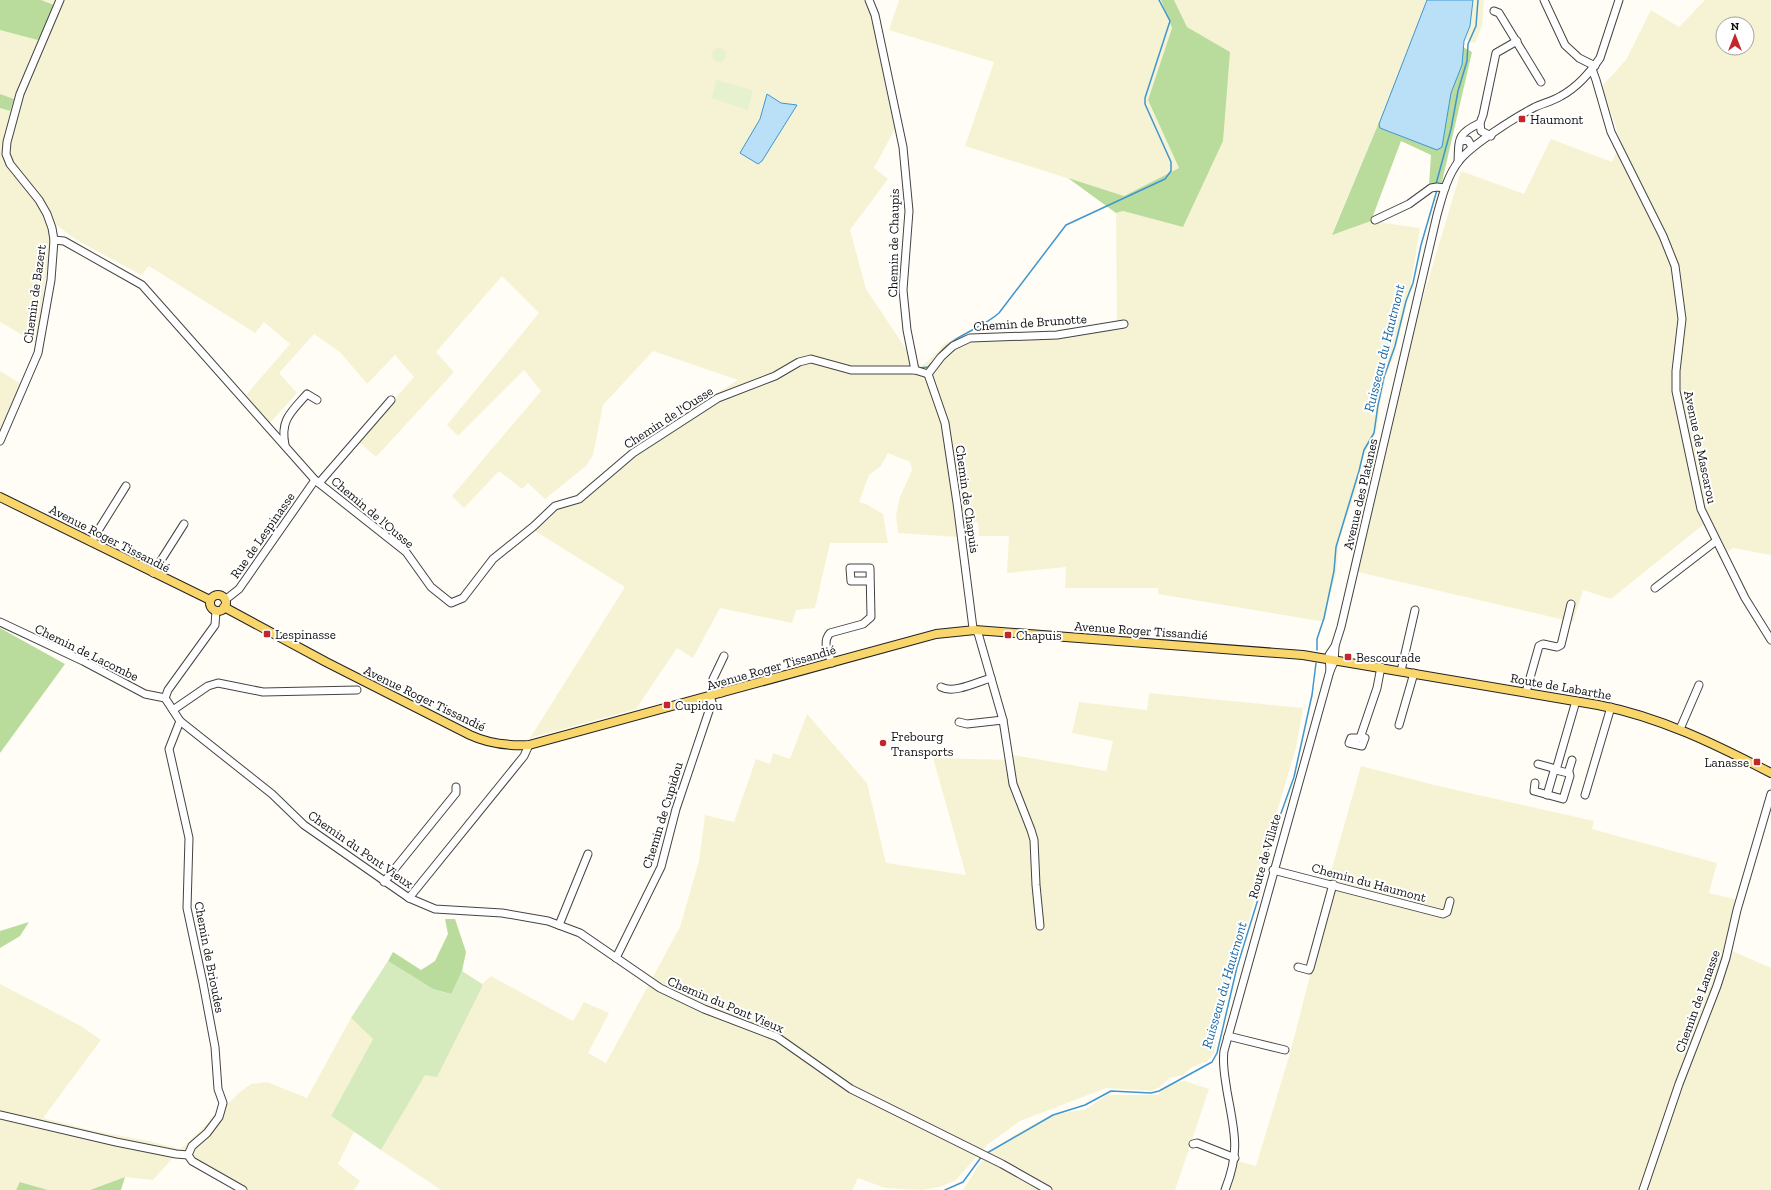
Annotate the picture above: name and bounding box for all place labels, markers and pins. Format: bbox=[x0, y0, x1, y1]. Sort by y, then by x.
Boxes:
place label: Haumont bbox=[1530, 112, 1584, 127]
marker: Haumont bbox=[1517, 114, 1527, 124]
place label: Lespinasse bbox=[275, 627, 336, 642]
place label: Chapuis bbox=[1016, 628, 1062, 643]
marker: Lespinasse bbox=[262, 629, 272, 639]
marker: Chapuis bbox=[1003, 630, 1013, 640]
place label: Bescourade bbox=[1356, 650, 1421, 665]
marker: Bescourade bbox=[1343, 652, 1353, 662]
place label: Cupidou bbox=[675, 698, 723, 713]
marker: Cupidou bbox=[662, 700, 672, 710]
place label: Frebourg Transports bbox=[891, 729, 954, 759]
marker: Frebourg Transports bbox=[878, 738, 888, 748]
place label: Lanasse bbox=[1704, 755, 1749, 770]
marker: Lanasse bbox=[1752, 757, 1762, 767]

